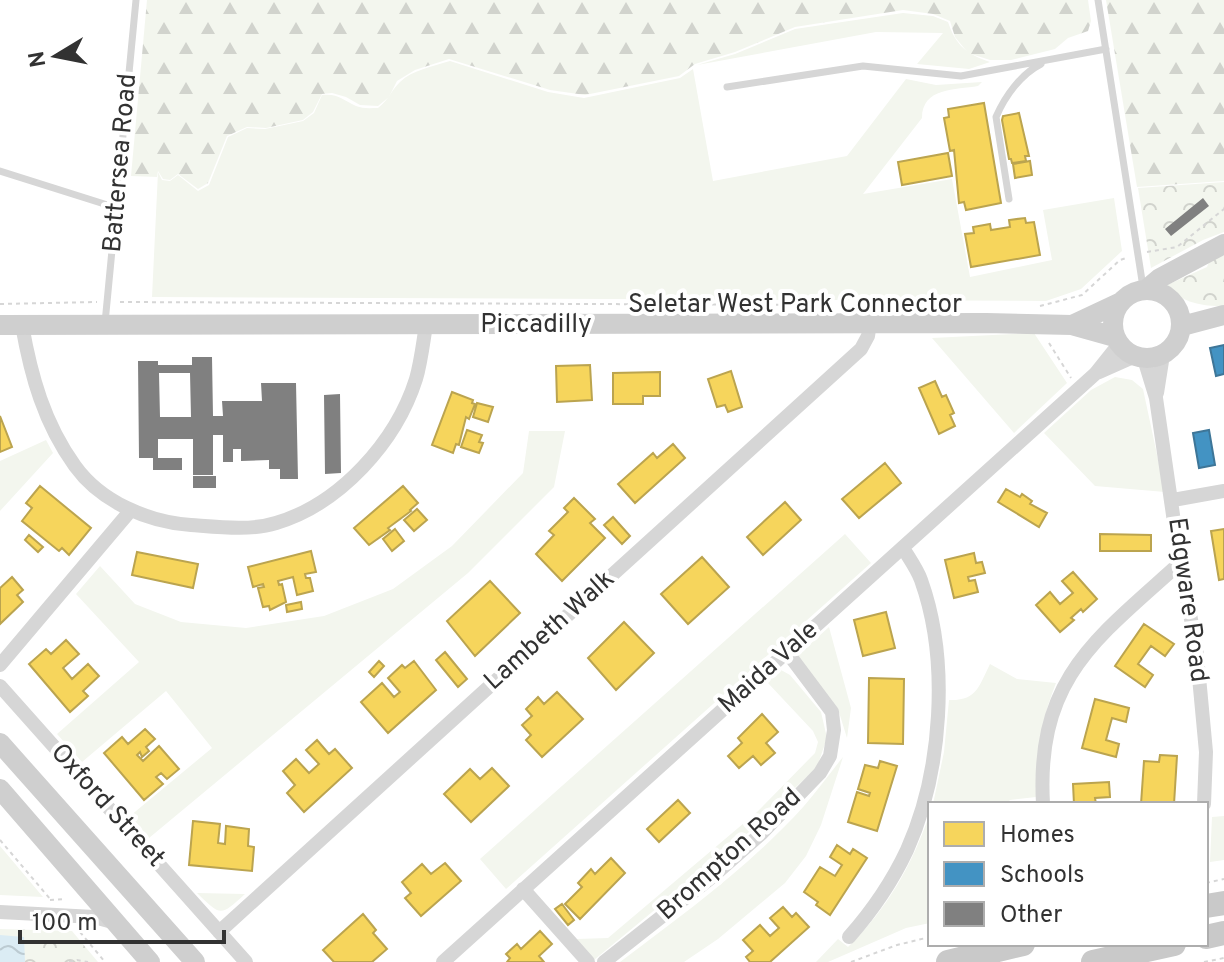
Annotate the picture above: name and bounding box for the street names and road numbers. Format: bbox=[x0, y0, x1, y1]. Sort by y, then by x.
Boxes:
street label: Battersea Road bbox=[97, 72, 145, 254]
street label: Seletar West Park Connector bbox=[628, 289, 962, 322]
street label: Piccadilly bbox=[480, 309, 592, 342]
street label: Edgware Road bbox=[1159, 516, 1215, 684]
street label: Lambeth Walk bbox=[478, 564, 622, 698]
street label: Maida Vale bbox=[712, 614, 826, 722]
street label: Oxford Street bbox=[43, 737, 171, 875]
street label: Brompton Road bbox=[651, 782, 809, 928]

